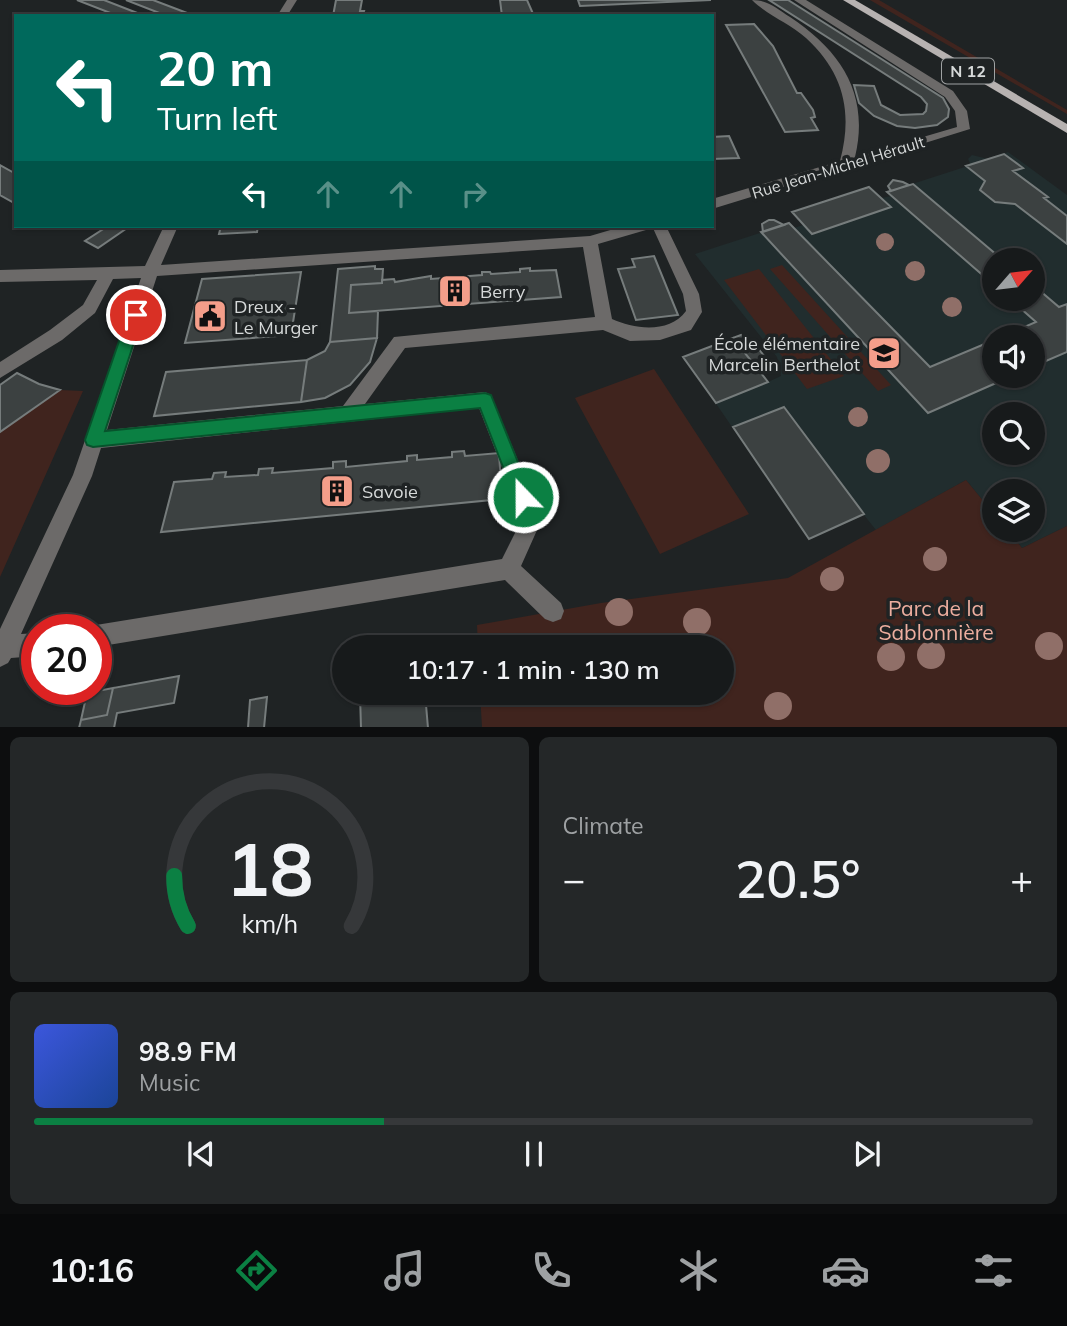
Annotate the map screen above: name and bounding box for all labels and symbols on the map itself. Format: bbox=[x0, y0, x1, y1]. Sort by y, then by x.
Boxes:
road number: N 12 bbox=[942, 58, 994, 83]
street label: Rue Jean-Michel Hérault bbox=[749, 131, 927, 203]
north arrow bbox=[982, 248, 1045, 312]
building icon: Berry bbox=[436, 272, 474, 310]
place label: Berry bbox=[480, 280, 526, 303]
pin bbox=[106, 285, 166, 345]
place label: Dreux - Le Murger bbox=[234, 295, 318, 339]
public building icon: Dreux - Le Murger bbox=[191, 297, 229, 335]
place label: École élémentaire Marcelin Berthelot bbox=[709, 332, 860, 376]
school or university icon: École élémentaire Marcelin Berthelot bbox=[865, 334, 903, 372]
position arrow bbox=[486, 460, 560, 534]
building icon: Savoie bbox=[318, 472, 356, 510]
place label: Savoie bbox=[362, 480, 418, 503]
park label: Parc de la Sablonnière bbox=[878, 595, 994, 645]
speed limit sign: 20 bbox=[21, 614, 112, 705]

